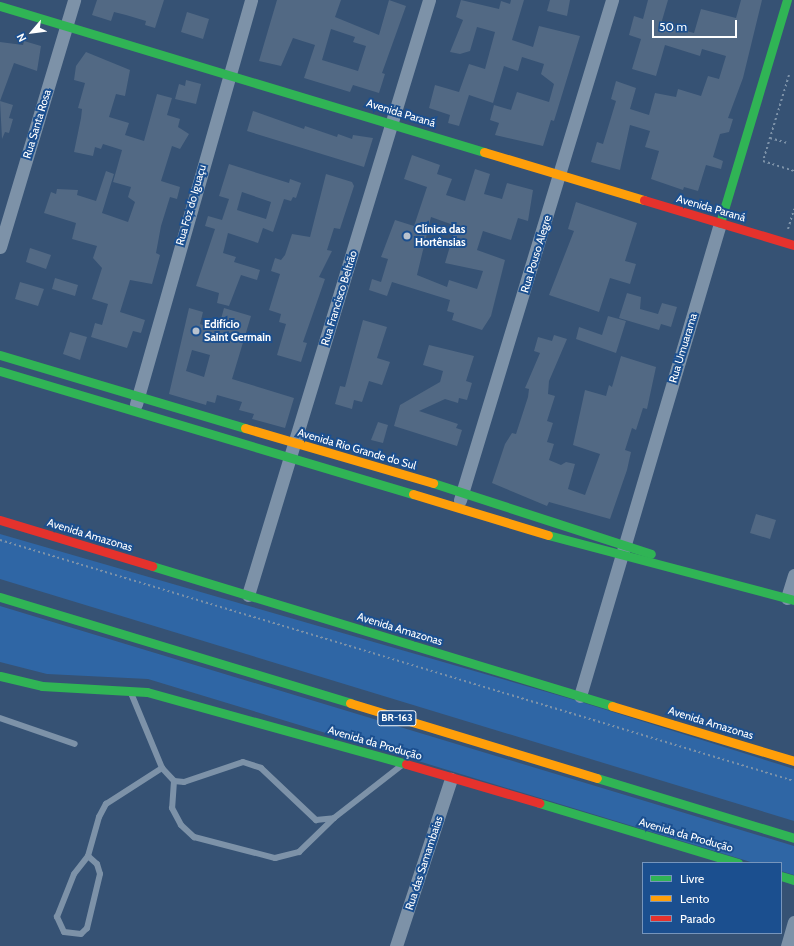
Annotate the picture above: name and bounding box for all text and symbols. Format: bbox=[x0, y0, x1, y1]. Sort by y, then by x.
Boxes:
north arrow bbox=[12, 12, 52, 52]
scale bar bbox=[654, 12, 739, 38]
text: 50 m bbox=[659, 19, 687, 34]
text: N bbox=[13, 31, 29, 44]
street label: Rua Santa Rosa bbox=[20, 88, 54, 160]
street label: Avenida Paraná bbox=[365, 96, 437, 130]
street label: Rua Foz do Iguaçu bbox=[173, 163, 209, 247]
street label: Avenida Paraná bbox=[675, 192, 747, 224]
street label: Rua Pouso Alegre bbox=[518, 214, 554, 294]
place label: Clínica das Hortênsias bbox=[415, 223, 466, 249]
marker: Clínica das Hortênsias bbox=[402, 231, 412, 241]
street label: Rua Francisco Beltrão bbox=[318, 249, 360, 347]
street label: Rua Umuarama bbox=[666, 312, 700, 384]
place label: Edifício Saint Germain bbox=[204, 318, 271, 344]
marker: Edifício Saint Germain bbox=[191, 326, 201, 336]
street label: Avenida Rio Grande do Sul bbox=[296, 426, 418, 472]
street label: Avenida Amazonas bbox=[46, 516, 134, 554]
street label: Avenida Amazonas bbox=[356, 610, 444, 648]
street label: Avenida Amazonas bbox=[667, 704, 755, 742]
road number: BR-163 bbox=[377, 710, 417, 726]
street label: Avenida da Produção bbox=[326, 723, 424, 763]
street label: Rua das Samambaias bbox=[403, 814, 445, 912]
street label: Avenida da Produção bbox=[637, 815, 735, 855]
legend bbox=[642, 862, 782, 934]
text: Livre bbox=[680, 871, 704, 886]
text: Lento bbox=[680, 891, 709, 906]
text: Parado bbox=[680, 911, 715, 926]

